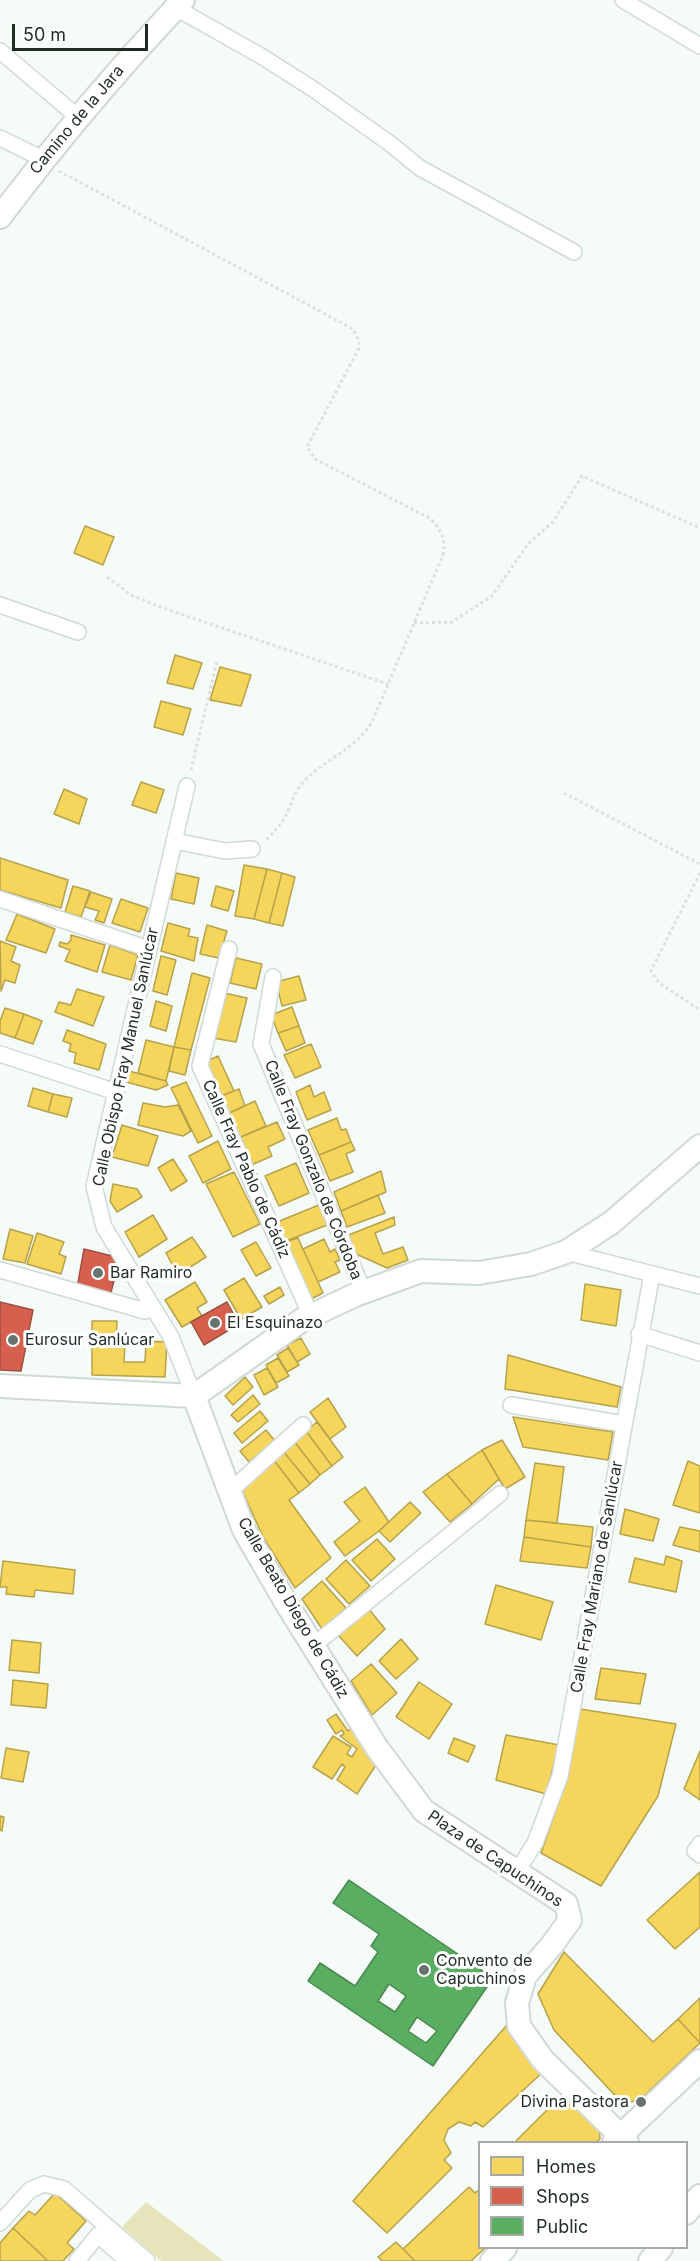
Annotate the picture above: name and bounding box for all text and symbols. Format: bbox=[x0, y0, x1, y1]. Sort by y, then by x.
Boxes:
scale bar bbox=[15, 12, 152, 50]
text: 50 m bbox=[23, 24, 66, 45]
street label: Camino de la Jara bbox=[26, 62, 128, 178]
street label: Calle Obispo Fray Manuel Sanlúcar bbox=[89, 926, 163, 1188]
street label: Calle Fray Gonzalo de Córdoba bbox=[260, 1057, 366, 1283]
street label: Calle Fray Pablo de Cádiz bbox=[198, 1077, 294, 1261]
place label: Bar Ramiro bbox=[110, 1263, 192, 1283]
marker: Bar Ramiro bbox=[91, 1266, 105, 1280]
place label: El Esquinazo bbox=[227, 1313, 323, 1333]
marker: El Esquinazo bbox=[208, 1316, 222, 1330]
place label: Eurosur Sanlúcar bbox=[25, 1330, 154, 1350]
marker: Eurosur Sanlúcar bbox=[6, 1333, 20, 1347]
street label: Calle Fray Mariano de Sanlúcar bbox=[567, 1459, 627, 1695]
street label: Calle Beato Diego de Cádiz bbox=[233, 1514, 353, 1702]
street label: Plaza de Capuchinos bbox=[424, 1807, 566, 1911]
place label: Convento de Capuchinos bbox=[436, 1951, 532, 1989]
marker: Convento de Capuchinos bbox=[417, 1963, 431, 1977]
place label: Divina Pastora bbox=[520, 2092, 629, 2112]
marker: Divina Pastora bbox=[634, 2095, 648, 2109]
legend bbox=[478, 2141, 688, 2249]
text: Homes bbox=[536, 2156, 596, 2177]
text: Shops bbox=[536, 2186, 590, 2207]
text: Public bbox=[536, 2216, 588, 2237]

